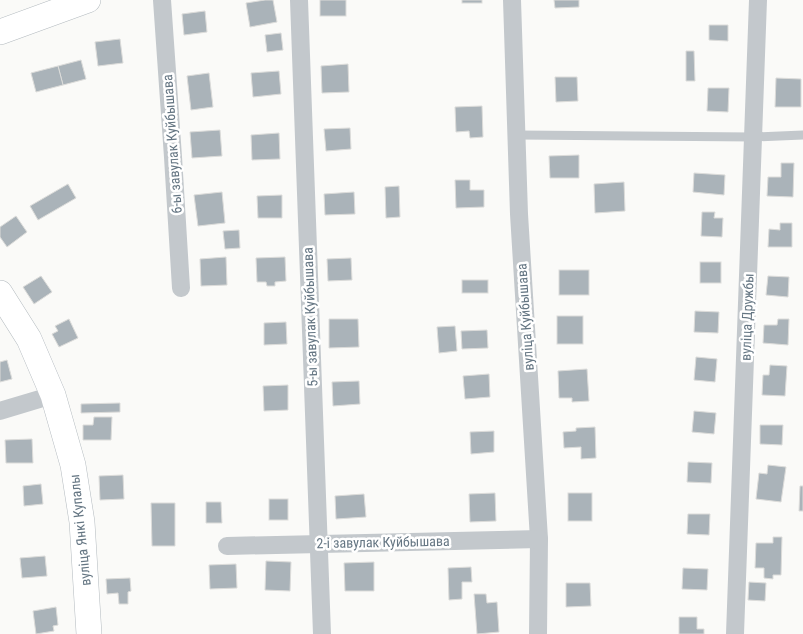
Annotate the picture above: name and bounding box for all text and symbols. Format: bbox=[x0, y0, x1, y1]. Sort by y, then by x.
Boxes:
street label: 6-ы завулак Куйбышава bbox=[159, 74, 185, 214]
street label: 5-ы завулак Куйбышава bbox=[300, 247, 320, 387]
street label: вуліца Куйбышава bbox=[513, 263, 537, 371]
street label: вуліца Дружбы bbox=[737, 273, 757, 361]
street label: вуліца Янкі Купалы bbox=[66, 473, 94, 587]
street label: 2-і завулак Куйбышава bbox=[316, 533, 450, 551]

